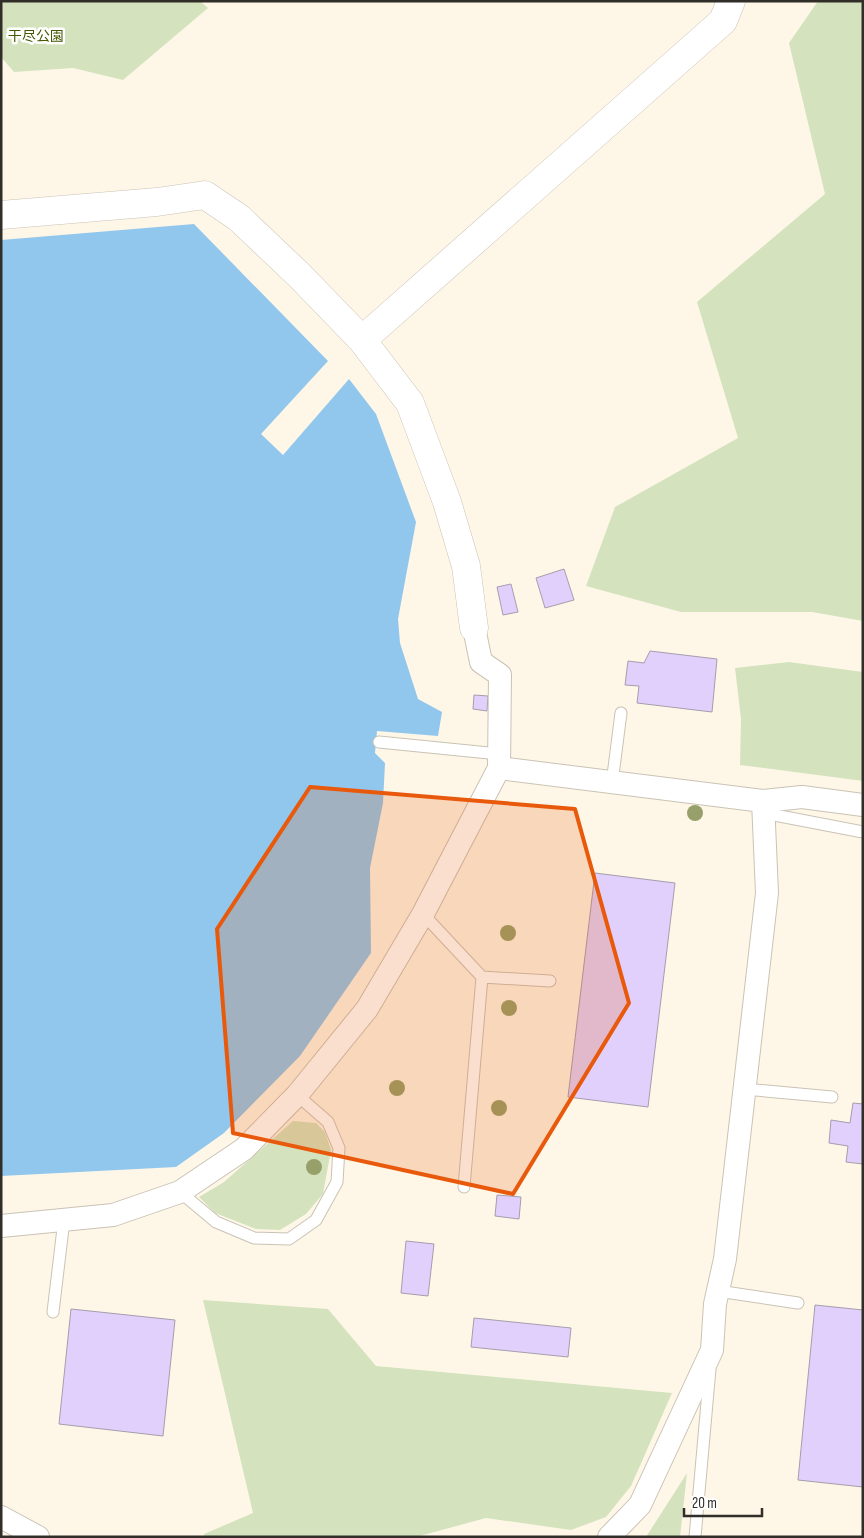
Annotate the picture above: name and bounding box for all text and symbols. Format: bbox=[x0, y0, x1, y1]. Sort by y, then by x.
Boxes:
park label: 干尽公園 bbox=[8, 28, 64, 45]
scale bar bbox=[684, 1486, 762, 1518]
text: 20 m bbox=[692, 1494, 717, 1513]

